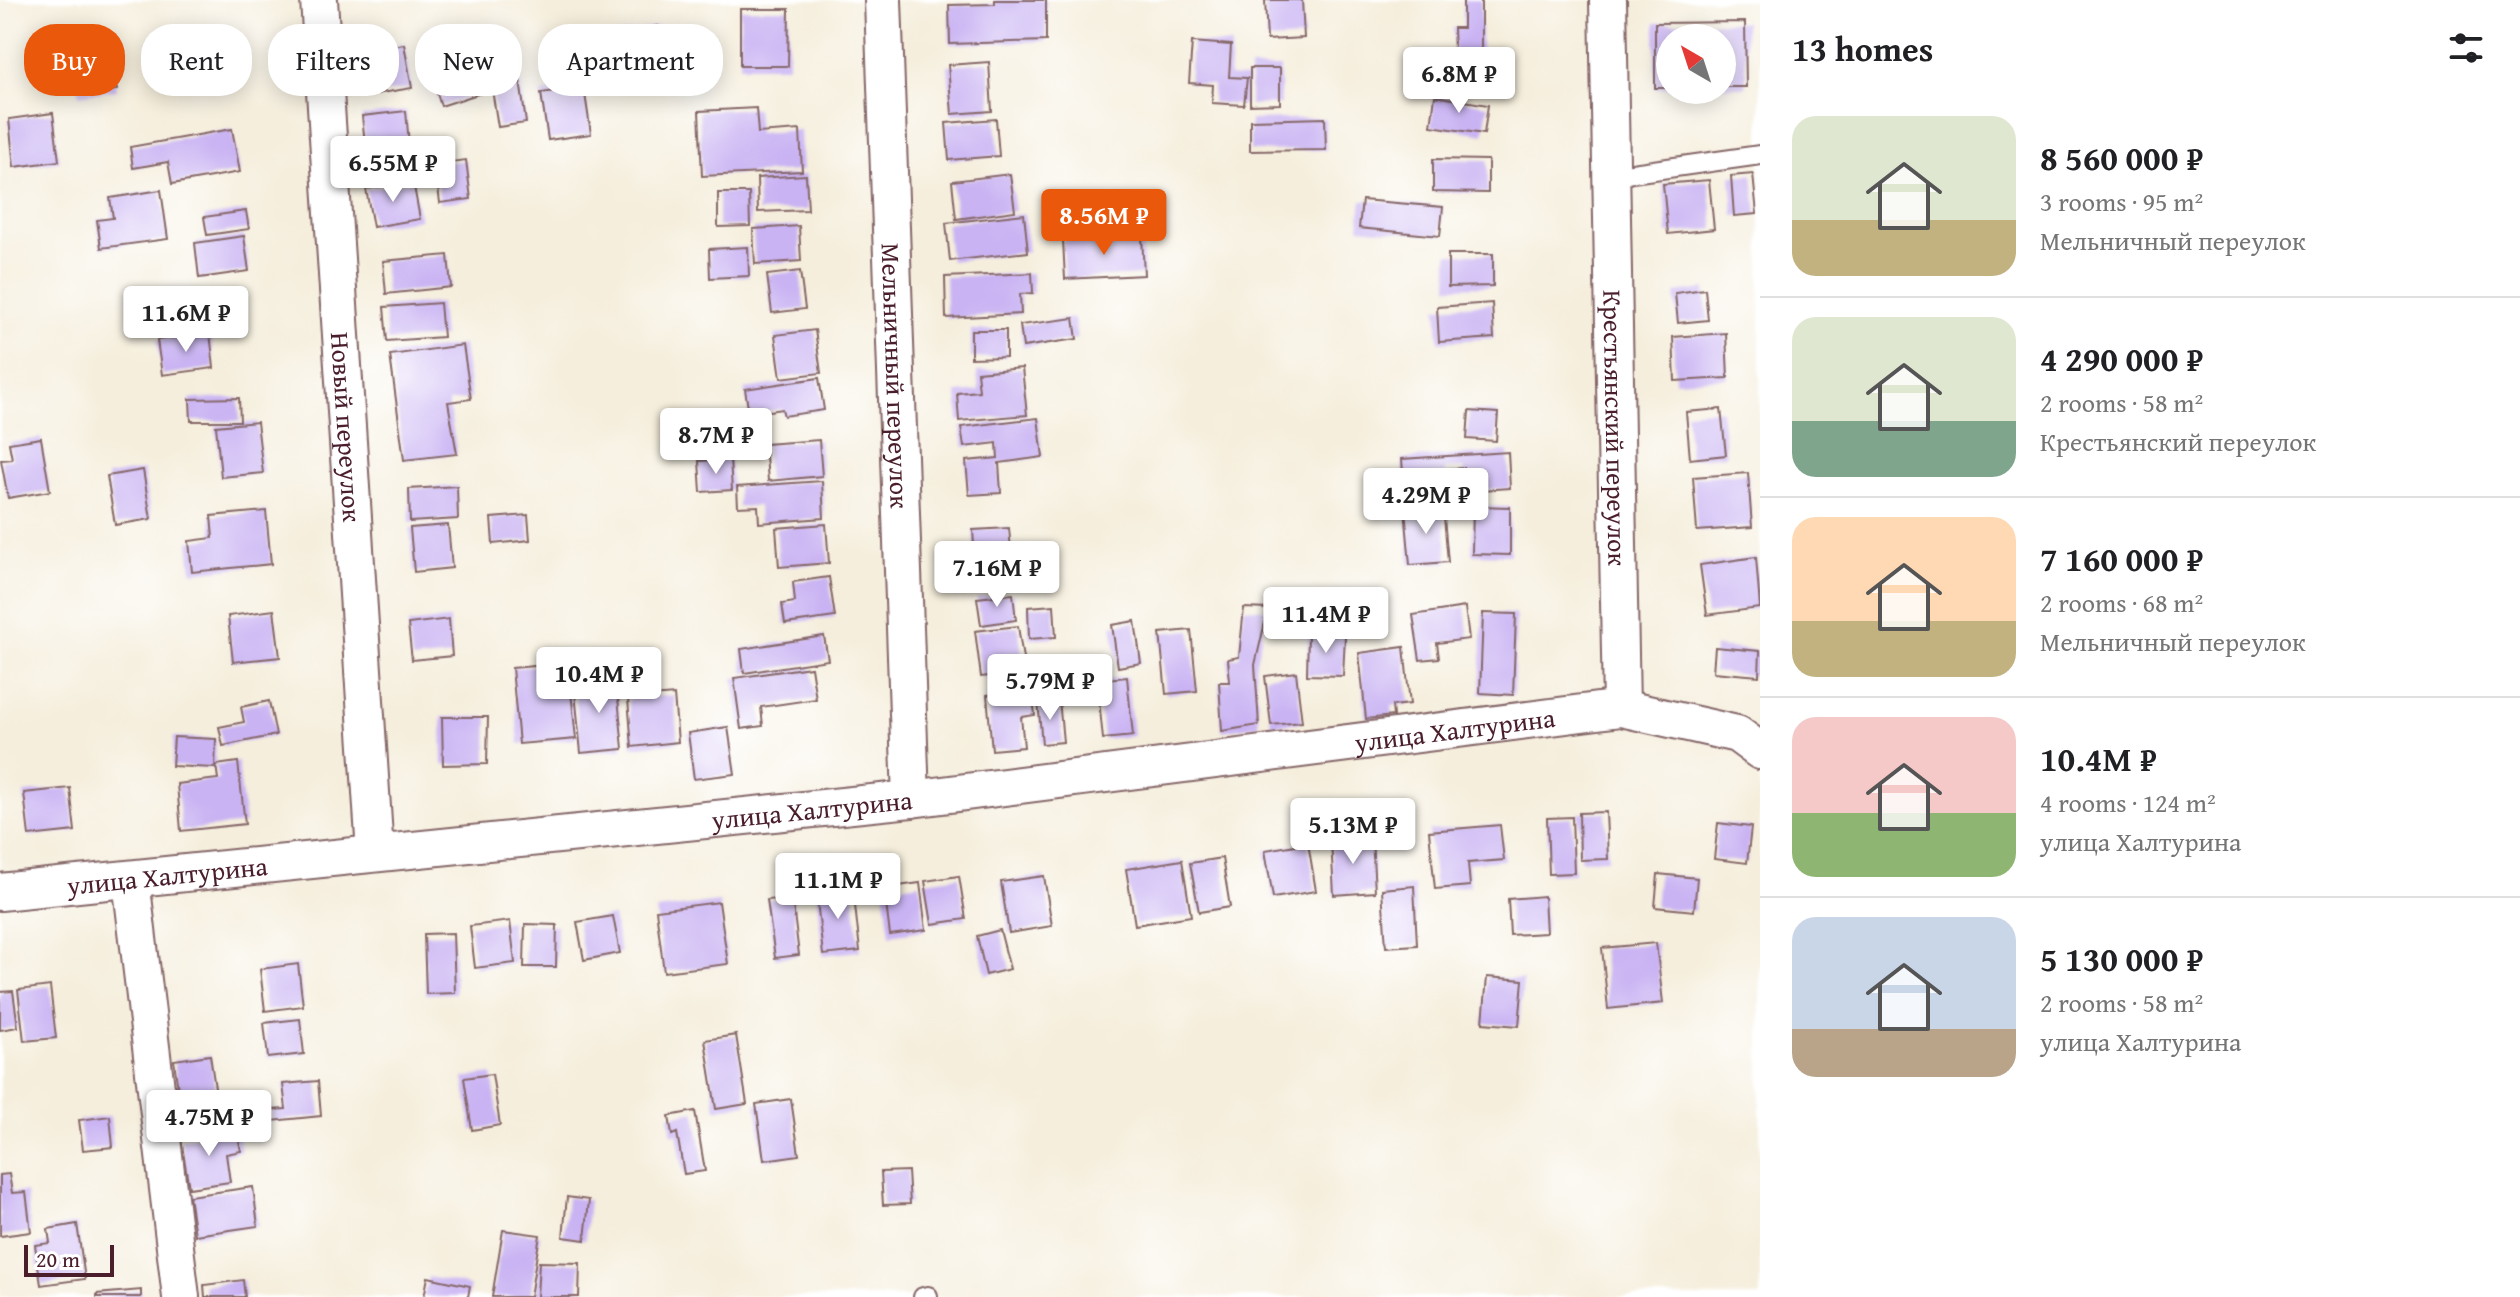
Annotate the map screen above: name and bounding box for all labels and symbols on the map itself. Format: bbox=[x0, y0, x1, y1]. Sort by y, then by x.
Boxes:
north arrow bbox=[1656, 24, 1736, 104]
pin: 6.8M ₽ bbox=[1394, 47, 1524, 115]
pin: 6.55M ₽ bbox=[319, 136, 467, 204]
pin: 8.56M ₽ bbox=[1030, 189, 1178, 257]
street label: Мельничный переулок bbox=[872, 242, 920, 510]
pin: 11.6M ₽ bbox=[112, 286, 260, 354]
street label: Крестьянский переулок bbox=[1594, 289, 1638, 567]
street label: Новый переулок bbox=[321, 331, 373, 524]
pin: 8.7M ₽ bbox=[651, 408, 781, 476]
pin: 4.29M ₽ bbox=[1352, 468, 1500, 536]
pin: 7.16M ₽ bbox=[923, 541, 1071, 609]
pin: 11.4M ₽ bbox=[1252, 587, 1400, 655]
pin: 10.4M ₽ bbox=[525, 647, 673, 715]
pin: 5.79M ₽ bbox=[976, 654, 1124, 722]
street label: улица Халтурина bbox=[1351, 697, 1558, 762]
street label: улица Халтурина bbox=[709, 779, 915, 839]
pin: 5.13M ₽ bbox=[1279, 798, 1427, 866]
street label: улица Халтурина bbox=[64, 845, 270, 905]
pin: 11.1M ₽ bbox=[764, 853, 912, 921]
pin: 4.75M ₽ bbox=[135, 1090, 283, 1158]
scale bar bbox=[24, 1241, 114, 1277]

